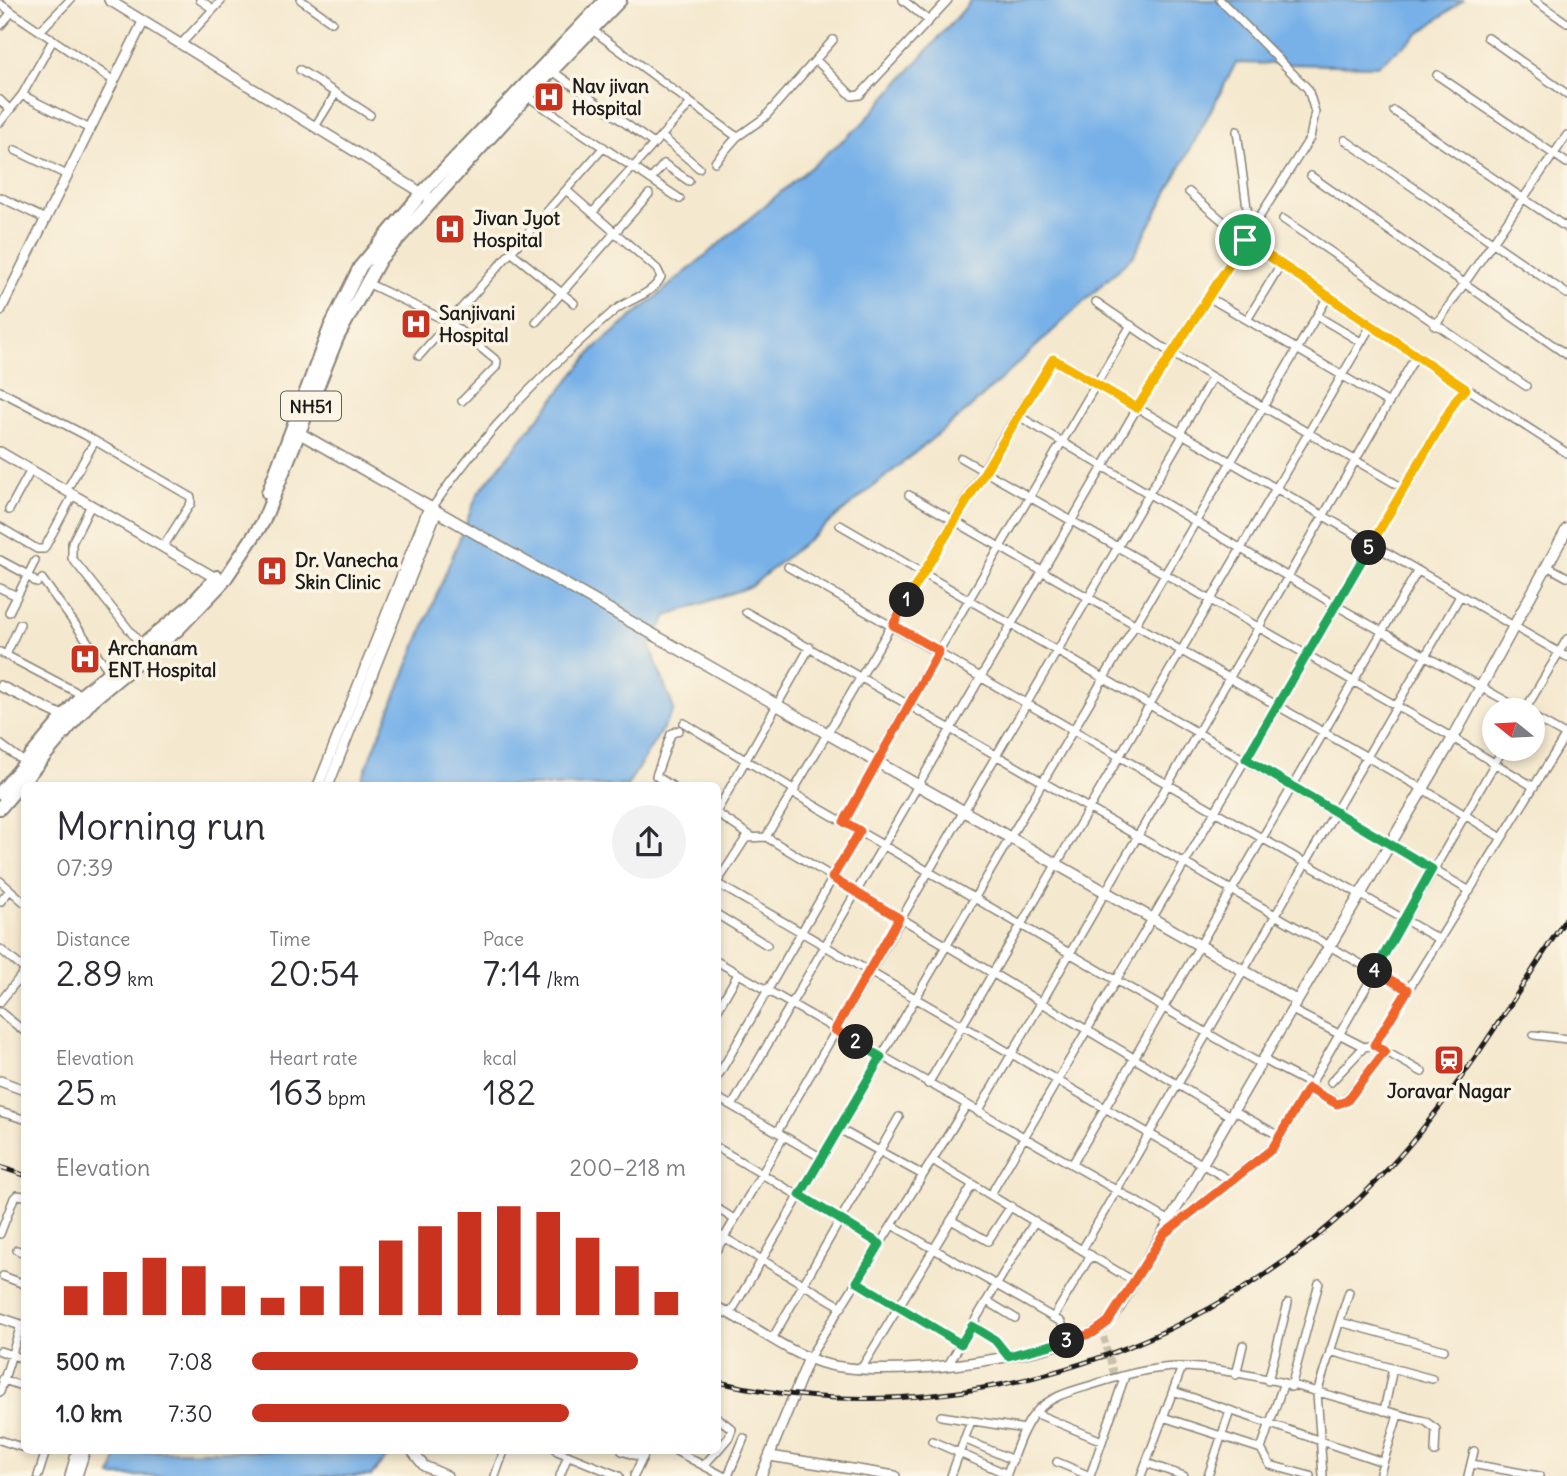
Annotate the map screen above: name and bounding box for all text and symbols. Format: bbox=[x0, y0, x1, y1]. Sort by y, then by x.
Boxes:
place label: Nav jivan Hospital bbox=[572, 74, 649, 120]
hospital icon: Nav jivan Hospital bbox=[532, 80, 566, 114]
place label: Jivan Jyot Hospital bbox=[473, 206, 561, 252]
pin bbox=[1215, 210, 1275, 270]
hospital icon: Jivan Jyot Hospital bbox=[433, 212, 467, 246]
icon: arrive bbox=[1226, 221, 1264, 259]
place label: Sanjivani Hospital bbox=[439, 301, 515, 347]
hospital icon: Sanjivani Hospital bbox=[399, 307, 433, 341]
road number: NH51 bbox=[281, 392, 341, 420]
pin: 5 bbox=[1352, 530, 1386, 566]
text: 5 bbox=[1363, 535, 1374, 559]
place label: Dr. Vanecha Skin Clinic bbox=[295, 548, 398, 594]
hospital icon: Dr. Vanecha Skin Clinic bbox=[255, 554, 289, 588]
pin: 1 bbox=[890, 582, 925, 618]
text: 1 bbox=[903, 587, 910, 611]
place label: Archanam ENT Hospital bbox=[108, 636, 216, 682]
hospital icon: Archanam ENT Hospital bbox=[68, 642, 102, 676]
north arrow bbox=[1482, 698, 1545, 761]
map controls bbox=[1482, 698, 1545, 761]
text: Morning run bbox=[56, 803, 266, 850]
button: share bbox=[612, 805, 686, 879]
text: 07:39 bbox=[56, 853, 114, 882]
text: Distance bbox=[56, 927, 130, 951]
text: Time bbox=[269, 927, 310, 951]
text: Pace bbox=[483, 927, 524, 951]
text: 2.89 bbox=[56, 951, 123, 995]
text: 20:54 bbox=[269, 951, 360, 995]
text: 7:14 bbox=[483, 951, 542, 995]
pin: 4 bbox=[1358, 954, 1392, 988]
text: 4 bbox=[1369, 958, 1380, 982]
text: km bbox=[123, 967, 154, 991]
text: /km bbox=[542, 967, 580, 991]
pin: 2 bbox=[838, 1024, 874, 1060]
text: 2 bbox=[850, 1029, 861, 1053]
station icon: Joravar Nagar bbox=[1432, 1043, 1466, 1077]
text: Elevation bbox=[56, 1046, 134, 1070]
text: Heart rate bbox=[269, 1046, 357, 1070]
text: kcal bbox=[483, 1046, 517, 1070]
text: 25 bbox=[56, 1070, 95, 1114]
text: 163 bbox=[269, 1070, 323, 1114]
text: 182 bbox=[483, 1070, 536, 1114]
place label: Joravar Nagar bbox=[1387, 1079, 1511, 1103]
text: m bbox=[95, 1086, 117, 1110]
text: bpm bbox=[323, 1086, 366, 1110]
text: Elevation bbox=[56, 1153, 150, 1182]
text: 200–218 m bbox=[569, 1153, 686, 1182]
pin: 3 bbox=[1050, 1324, 1084, 1358]
text: 3 bbox=[1061, 1328, 1072, 1352]
text: 500 m bbox=[56, 1347, 125, 1376]
text: 7:08 bbox=[168, 1347, 213, 1376]
text: 1.0 km bbox=[56, 1399, 122, 1428]
text: 7:30 bbox=[168, 1399, 213, 1428]

